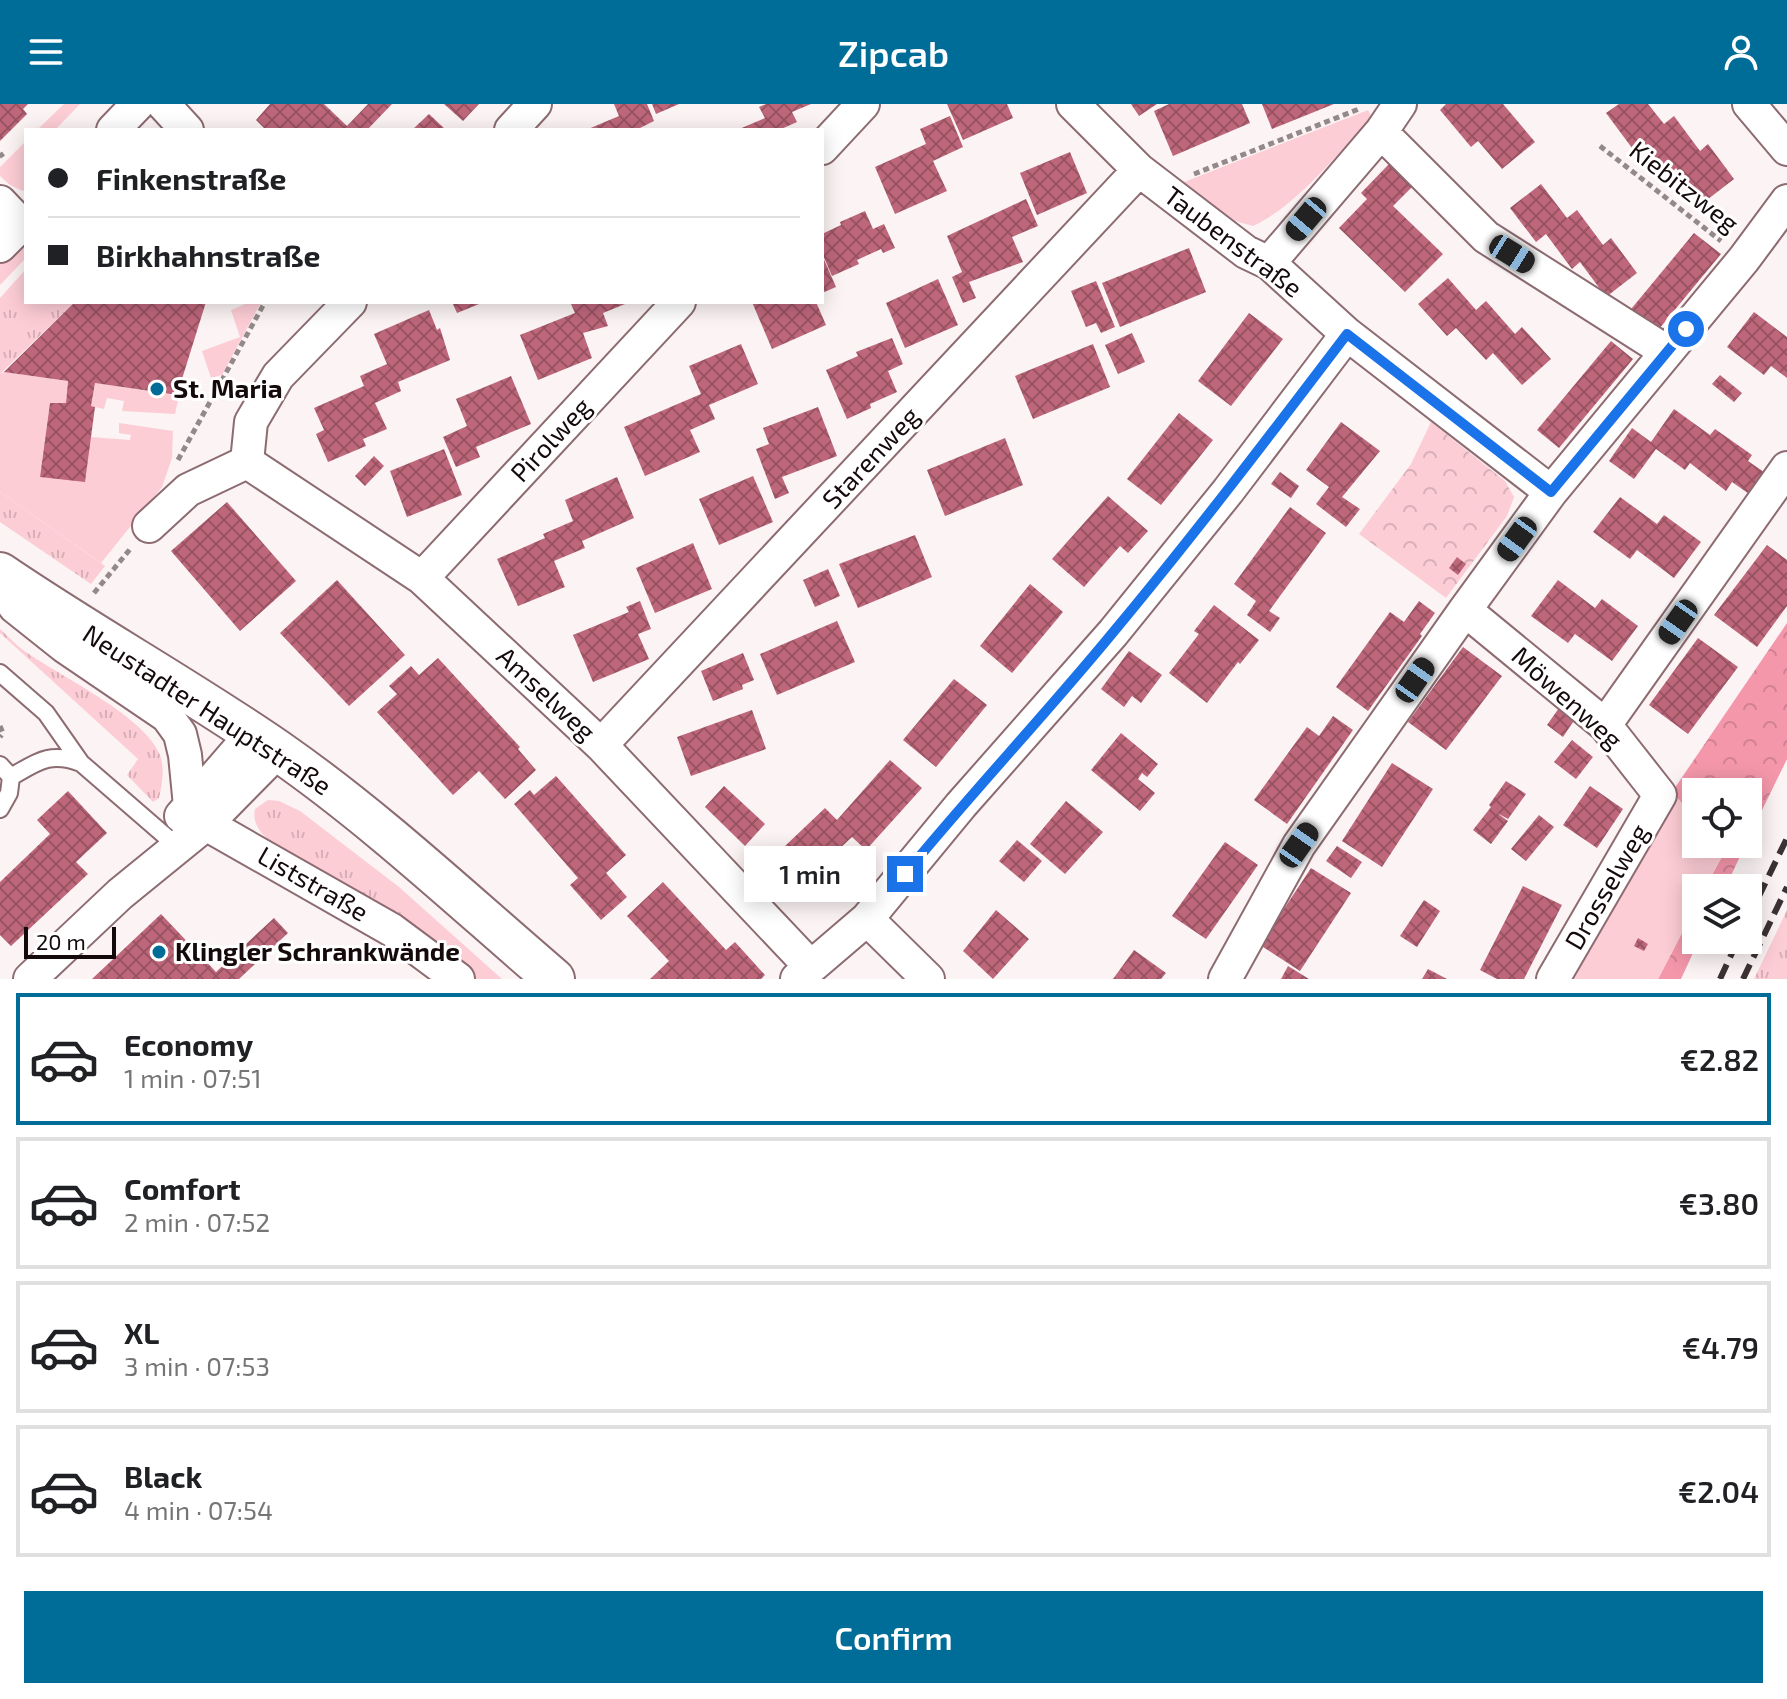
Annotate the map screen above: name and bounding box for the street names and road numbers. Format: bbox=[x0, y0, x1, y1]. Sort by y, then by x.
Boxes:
street label: Kiebitzweg bbox=[1624, 134, 1746, 238]
street label: Taubenstraße bbox=[1159, 179, 1309, 303]
street label: Pirolweg bbox=[503, 390, 597, 488]
street label: Starenweg bbox=[815, 400, 925, 514]
street label: Neustadter Hauptstraße bbox=[78, 617, 338, 801]
street label: Möwenweg bbox=[1506, 639, 1630, 754]
street label: Amselweg bbox=[491, 640, 603, 746]
street label: Drosselweg bbox=[1557, 818, 1654, 954]
street label: Liststraße bbox=[253, 839, 374, 927]

